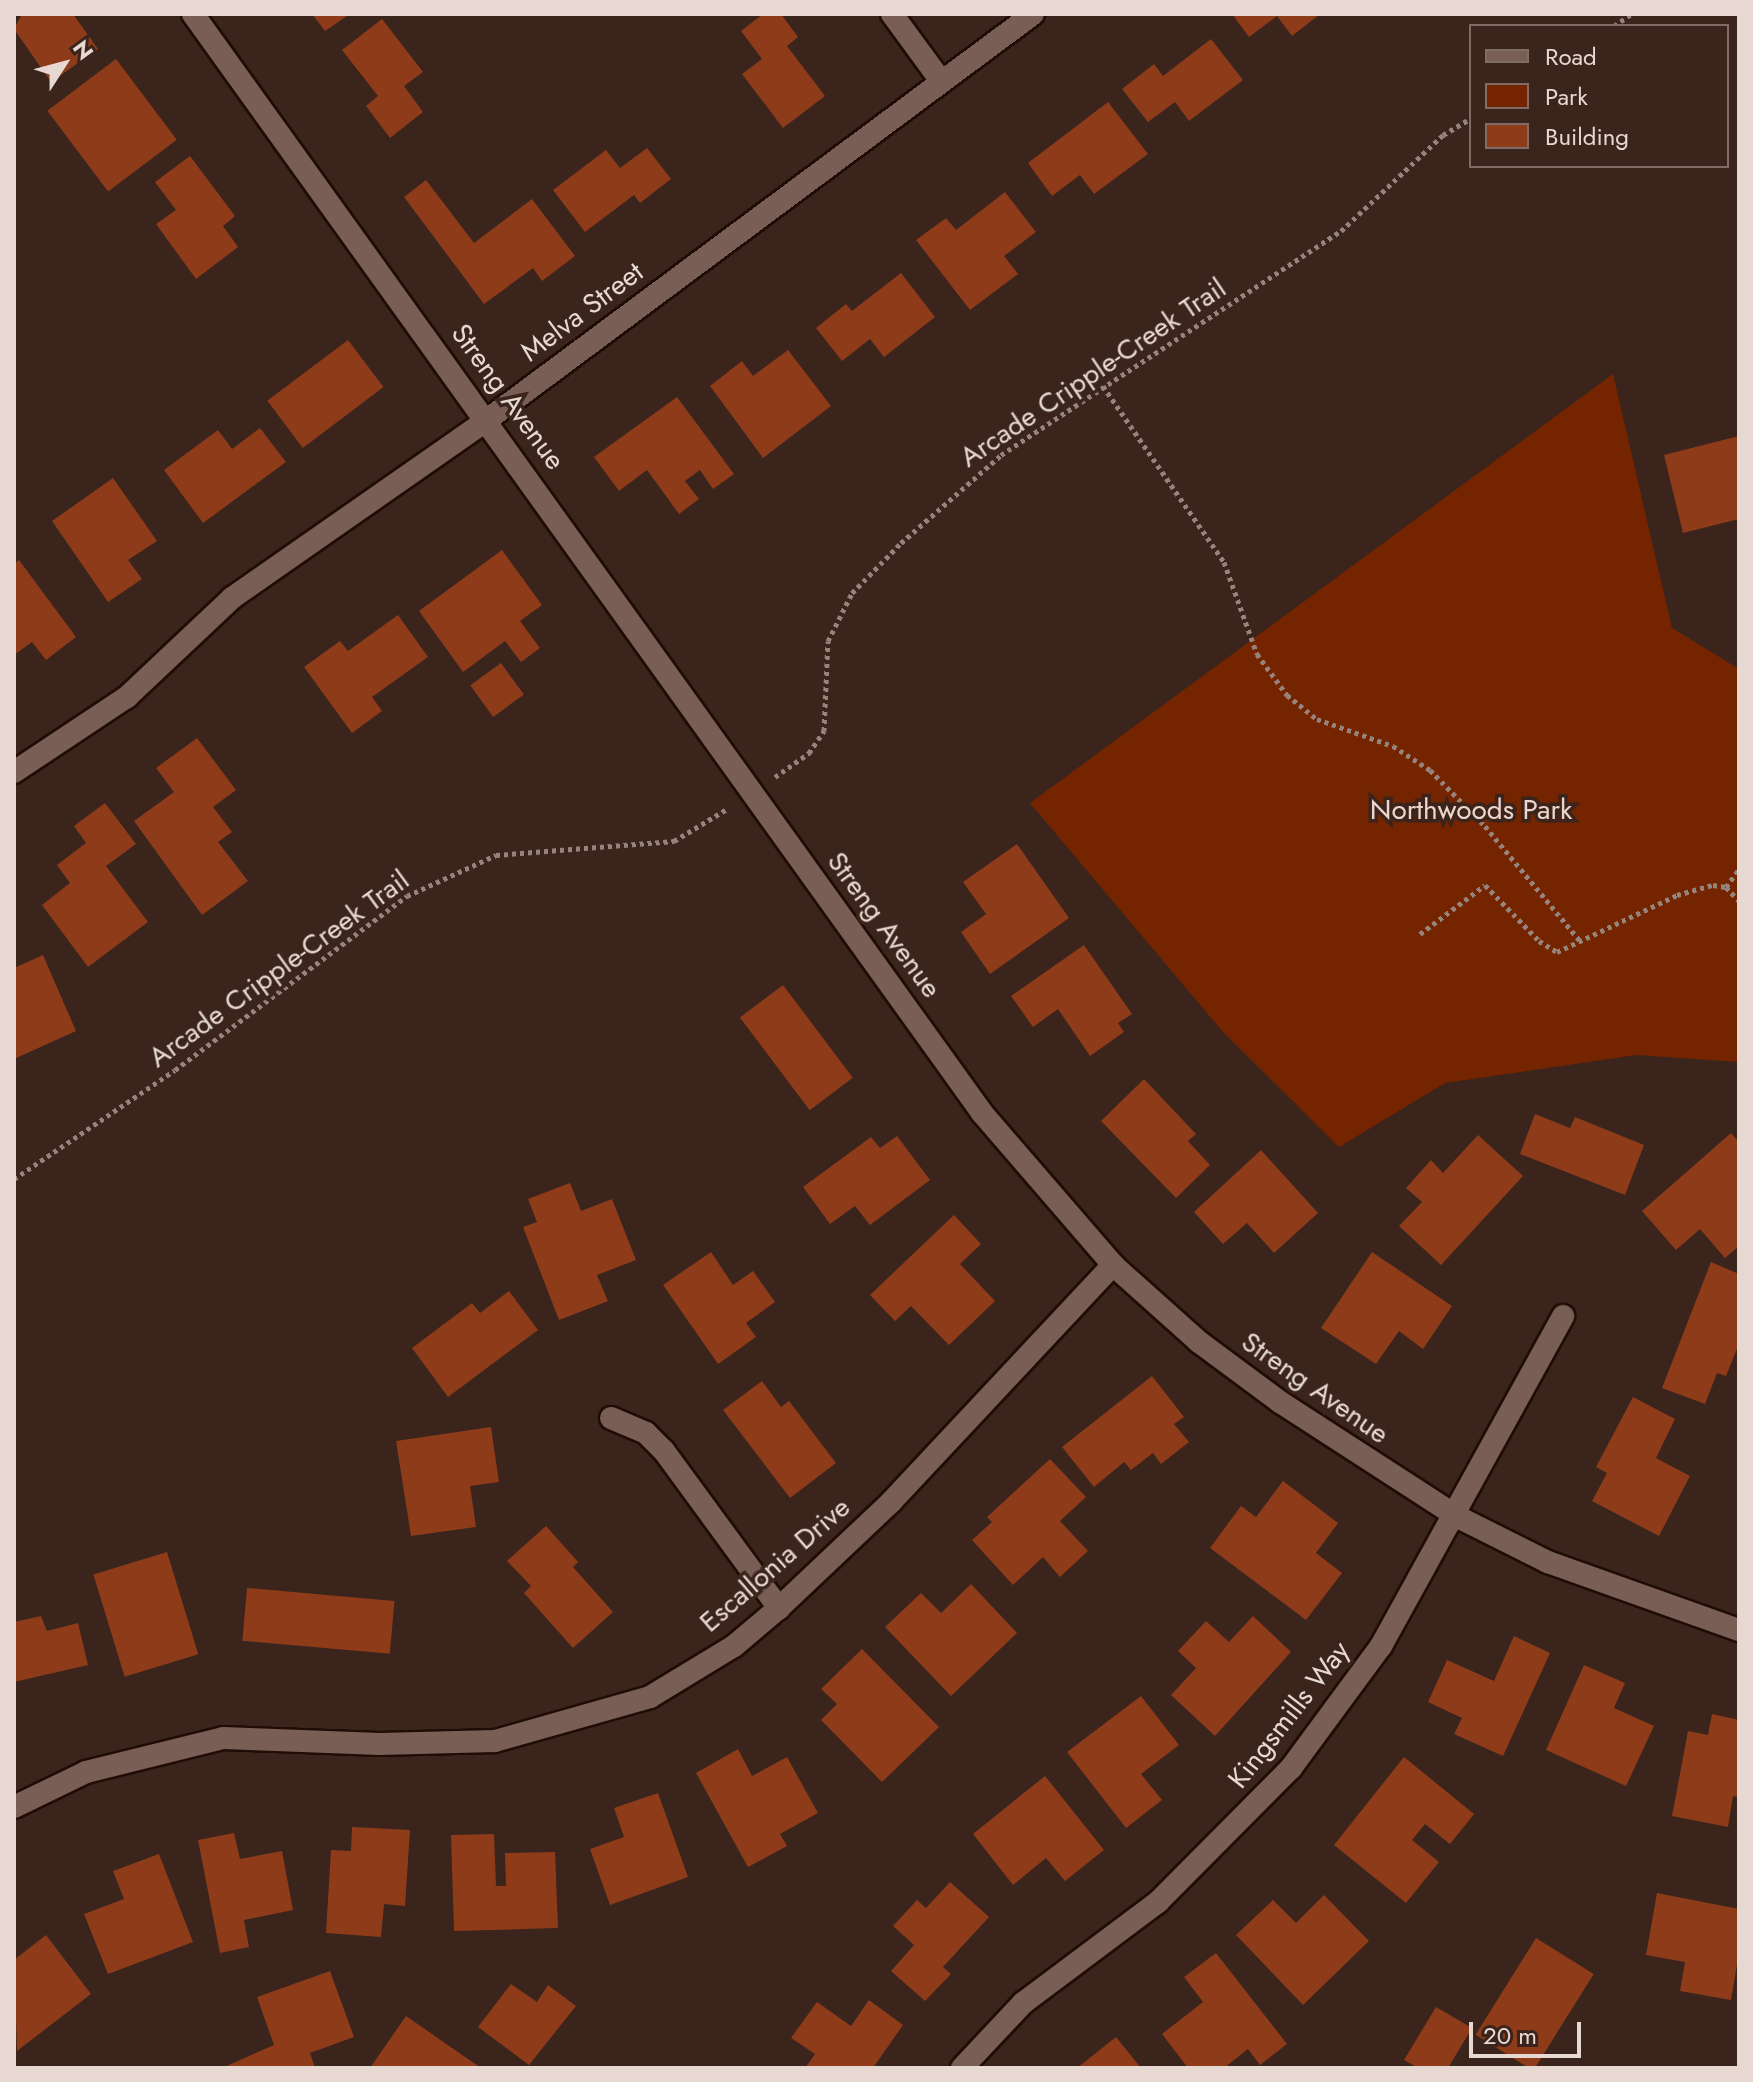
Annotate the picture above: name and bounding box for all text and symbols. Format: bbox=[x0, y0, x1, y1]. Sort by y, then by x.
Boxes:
north arrow bbox=[24, 24, 104, 104]
legend bbox=[1469, 24, 1729, 168]
text: N bbox=[65, 33, 101, 66]
text: Road bbox=[1545, 39, 1597, 74]
text: Park bbox=[1545, 79, 1588, 114]
text: Building bbox=[1545, 119, 1629, 154]
street label: Melva Street bbox=[514, 255, 650, 369]
street label: Arcade Cripple-Creek Trail bbox=[954, 271, 1232, 475]
street label: Streng Avenue bbox=[444, 318, 572, 476]
park label: Northwoods Park bbox=[1370, 793, 1572, 827]
street label: Streng Avenue bbox=[820, 846, 948, 1004]
street label: Arcade Cripple-Creek Trail bbox=[142, 863, 416, 1075]
street label: Streng Avenue bbox=[1235, 1325, 1395, 1451]
street label: Escallonia Drive bbox=[693, 1491, 857, 1639]
street label: Kingsmills Way bbox=[1221, 1635, 1357, 1795]
scale bar bbox=[1473, 2006, 1585, 2056]
text: 20 m bbox=[1483, 2018, 1537, 2053]

